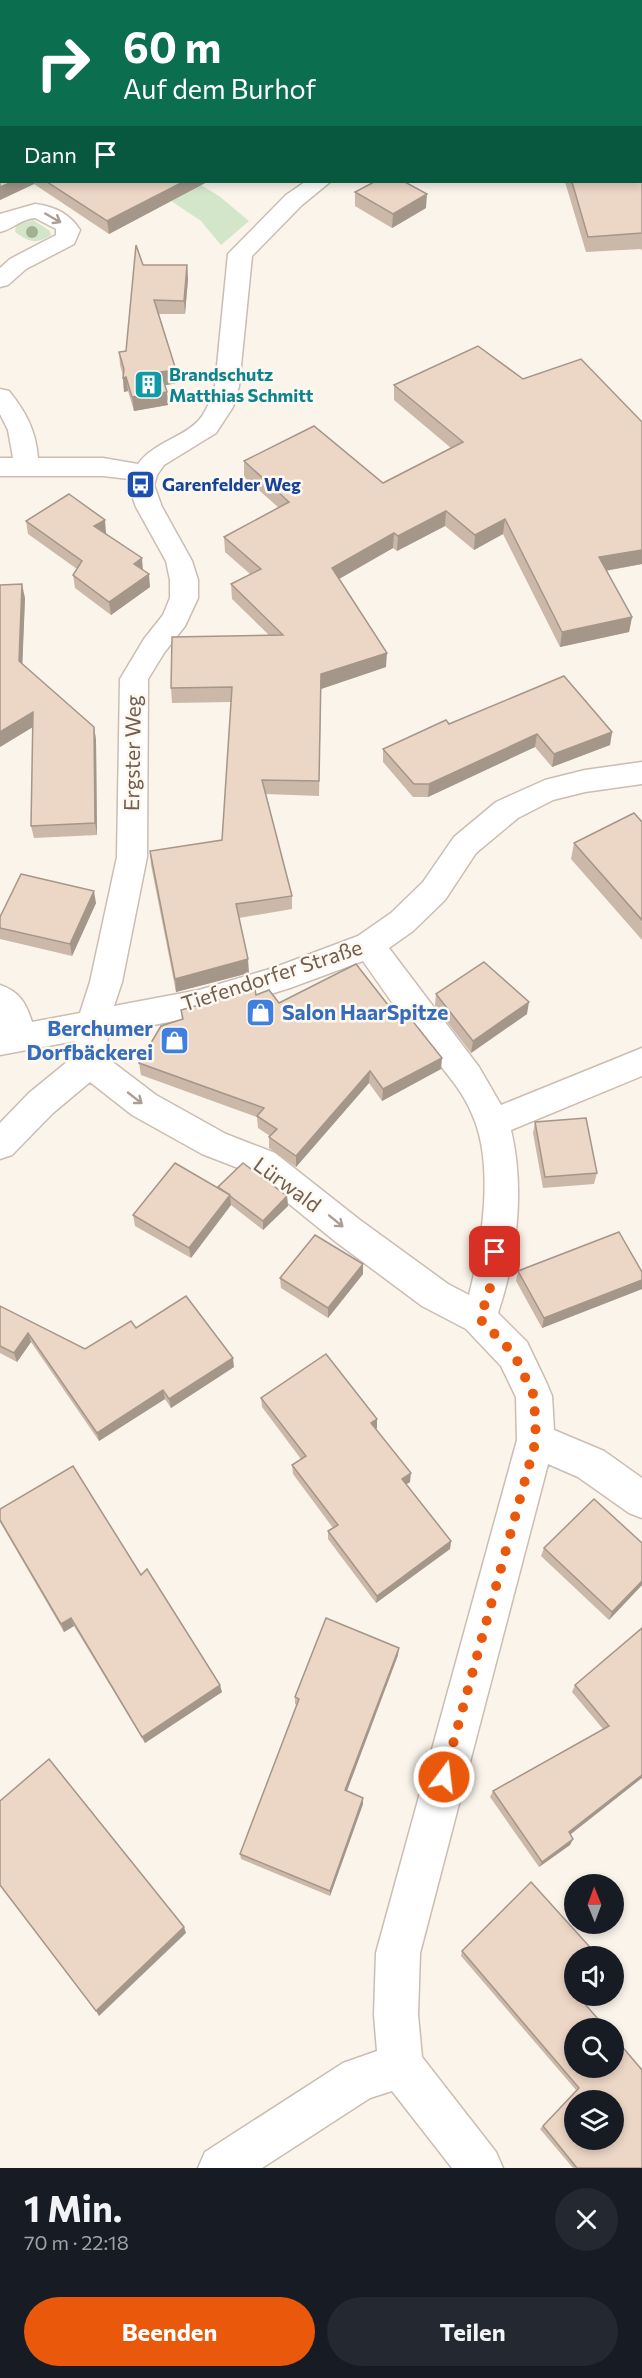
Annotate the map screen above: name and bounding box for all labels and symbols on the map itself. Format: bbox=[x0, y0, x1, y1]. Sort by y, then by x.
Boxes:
one-way arrow bbox=[44, 212, 61, 224]
place label: Brandschutz Matthias Schmitt bbox=[169, 363, 314, 406]
building icon: Brandschutz Matthias Schmitt bbox=[132, 369, 164, 401]
bus stop icon: Garenfelder Weg bbox=[125, 469, 157, 501]
place label: Garenfelder Weg bbox=[162, 473, 301, 495]
street label: Ergster Weg bbox=[118, 695, 145, 811]
street label: Tiefendorfer Straße bbox=[178, 934, 365, 1016]
shop icon: Salon HaarSpitze bbox=[245, 997, 277, 1029]
place label: Salon HaarSpitze bbox=[282, 999, 448, 1024]
place label: Berchumer Dorfbäckerei bbox=[26, 1015, 153, 1064]
shop icon: Berchumer Dorfbäckerei bbox=[158, 1025, 190, 1057]
one-way arrow bbox=[127, 1092, 143, 1105]
street label: Lürwald bbox=[249, 1151, 326, 1217]
one-way arrow bbox=[328, 1215, 344, 1228]
pin bbox=[469, 1226, 520, 1277]
position arrow bbox=[412, 1745, 476, 1809]
north arrow bbox=[564, 1874, 624, 1934]

